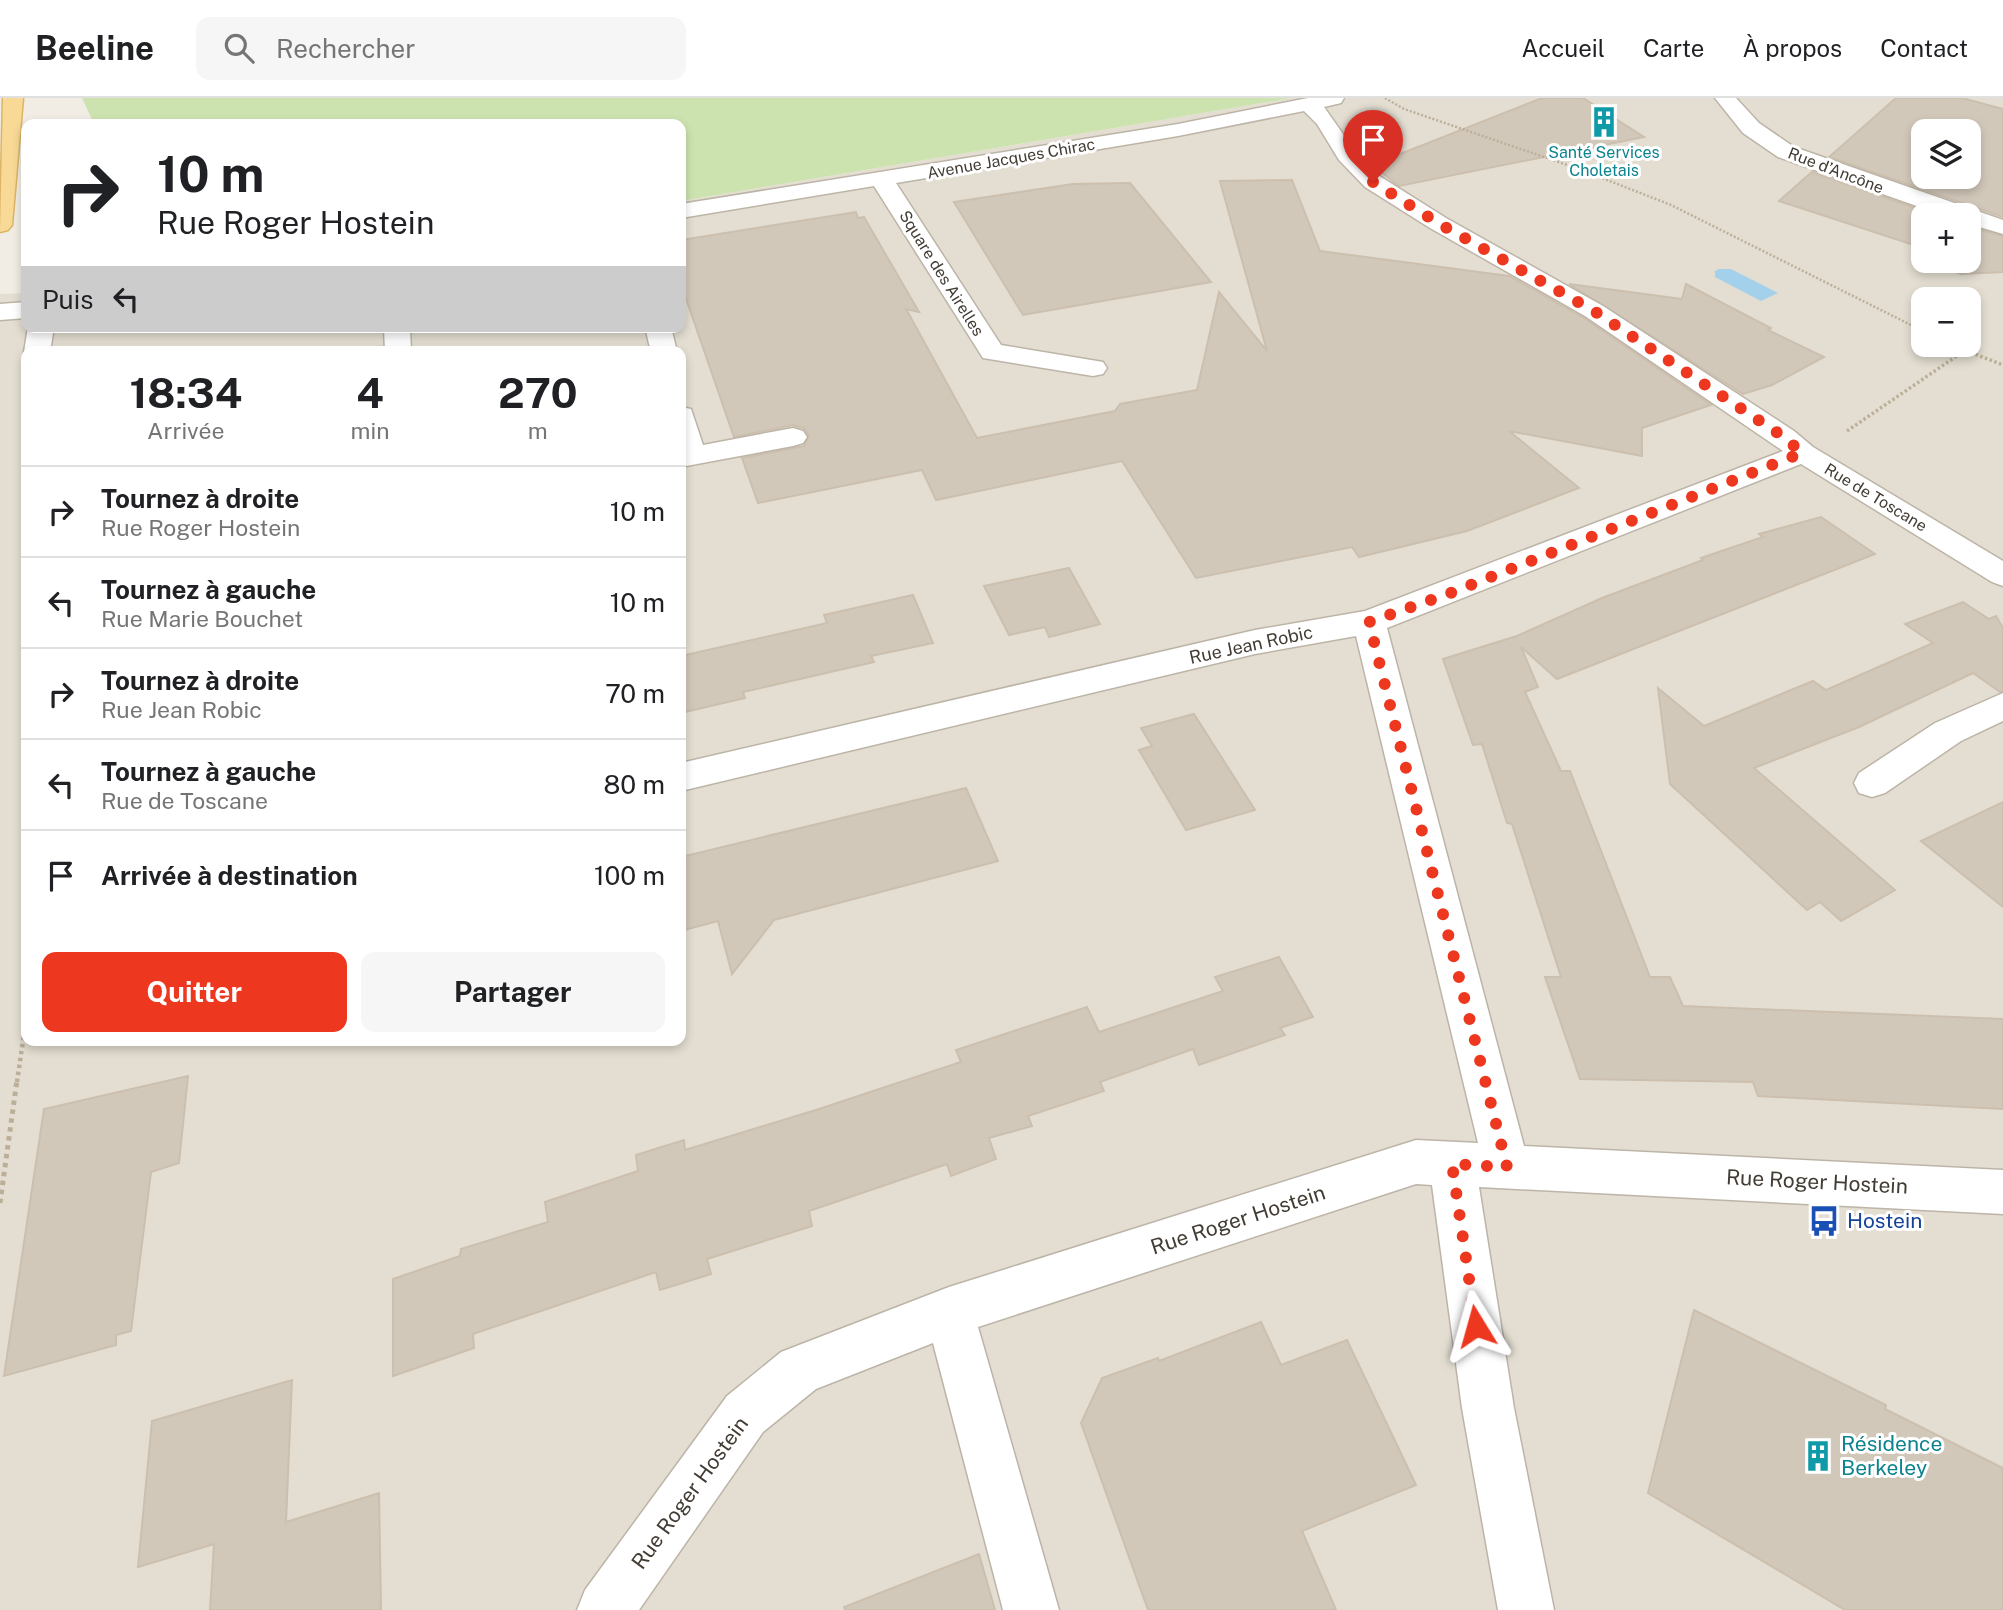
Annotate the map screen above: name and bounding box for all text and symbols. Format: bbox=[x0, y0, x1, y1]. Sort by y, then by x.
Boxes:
search box bbox=[196, 17, 686, 80]
text: Beeline bbox=[35, 29, 154, 67]
icon: search bbox=[220, 29, 258, 67]
text: Rechercher bbox=[276, 33, 415, 64]
text: Accueil bbox=[1522, 34, 1605, 62]
text: Carte bbox=[1643, 34, 1704, 62]
text: À propos bbox=[1742, 34, 1842, 62]
text: Contact bbox=[1880, 34, 1968, 62]
building icon: Santé Services Choletais bbox=[1587, 105, 1621, 139]
pin bbox=[1343, 110, 1403, 182]
map controls bbox=[1911, 119, 1981, 357]
button: layers bbox=[1911, 119, 1981, 189]
icon: arrive bbox=[1354, 121, 1392, 159]
street label: Avenue Jacques Chirac bbox=[926, 134, 1096, 183]
place label: Santé Services Choletais bbox=[1548, 143, 1660, 180]
street label: Rue d’Ancône bbox=[1785, 144, 1886, 197]
text: 10 m bbox=[157, 145, 264, 203]
icon: right bbox=[42, 147, 133, 238]
button: + bbox=[1911, 203, 1981, 273]
text: Rue Roger Hostein bbox=[157, 204, 434, 241]
street label: Square des Airelles bbox=[895, 207, 988, 340]
icon: left bbox=[107, 280, 145, 318]
text: Puis bbox=[42, 284, 93, 315]
button: − bbox=[1911, 287, 1981, 357]
text: 18:34 bbox=[129, 368, 242, 417]
text: 4 bbox=[356, 368, 384, 417]
text: 270 bbox=[498, 368, 578, 417]
text: Arrivée bbox=[147, 417, 225, 444]
text: min bbox=[351, 417, 390, 444]
text: m bbox=[528, 417, 548, 444]
street label: Rue de Toscane bbox=[1821, 459, 1930, 536]
text: Tournez à droite bbox=[101, 483, 299, 514]
icon: right bbox=[42, 493, 80, 531]
text: 10 m bbox=[610, 496, 665, 527]
text: Rue Roger Hostein bbox=[101, 514, 300, 541]
text: Tournez à gauche bbox=[101, 574, 316, 605]
icon: left bbox=[42, 584, 80, 622]
text: 10 m bbox=[610, 587, 665, 618]
text: Rue Marie Bouchet bbox=[101, 605, 303, 632]
street label: Rue Jean Robic bbox=[1187, 621, 1315, 668]
text: Tournez à droite bbox=[101, 665, 299, 696]
icon: right bbox=[42, 675, 80, 713]
text: 70 m bbox=[605, 678, 665, 709]
text: Rue Jean Robic bbox=[101, 696, 262, 723]
text: Tournez à gauche bbox=[101, 756, 316, 787]
icon: left bbox=[42, 766, 80, 804]
text: 80 m bbox=[604, 769, 665, 800]
text: Rue de Toscane bbox=[101, 787, 268, 814]
icon: arrive bbox=[42, 857, 80, 895]
text: Arrivée à destination bbox=[101, 860, 358, 891]
text: 100 m bbox=[594, 860, 665, 891]
button: Quitter bbox=[42, 952, 347, 1032]
button: Partager bbox=[361, 952, 665, 1032]
street label: Rue Roger Hostein bbox=[1725, 1164, 1909, 1199]
street label: Rue Roger Hostein bbox=[1147, 1180, 1328, 1260]
bus stop icon: Hostein bbox=[1807, 1204, 1841, 1238]
place label: Hostein bbox=[1847, 1208, 1922, 1233]
position arrow bbox=[1439, 1289, 1513, 1363]
street label: Rue Roger Hostein bbox=[626, 1412, 753, 1574]
place label: Résidence Berkeley bbox=[1841, 1431, 1942, 1480]
building icon: Résidence Berkeley bbox=[1801, 1439, 1835, 1473]

